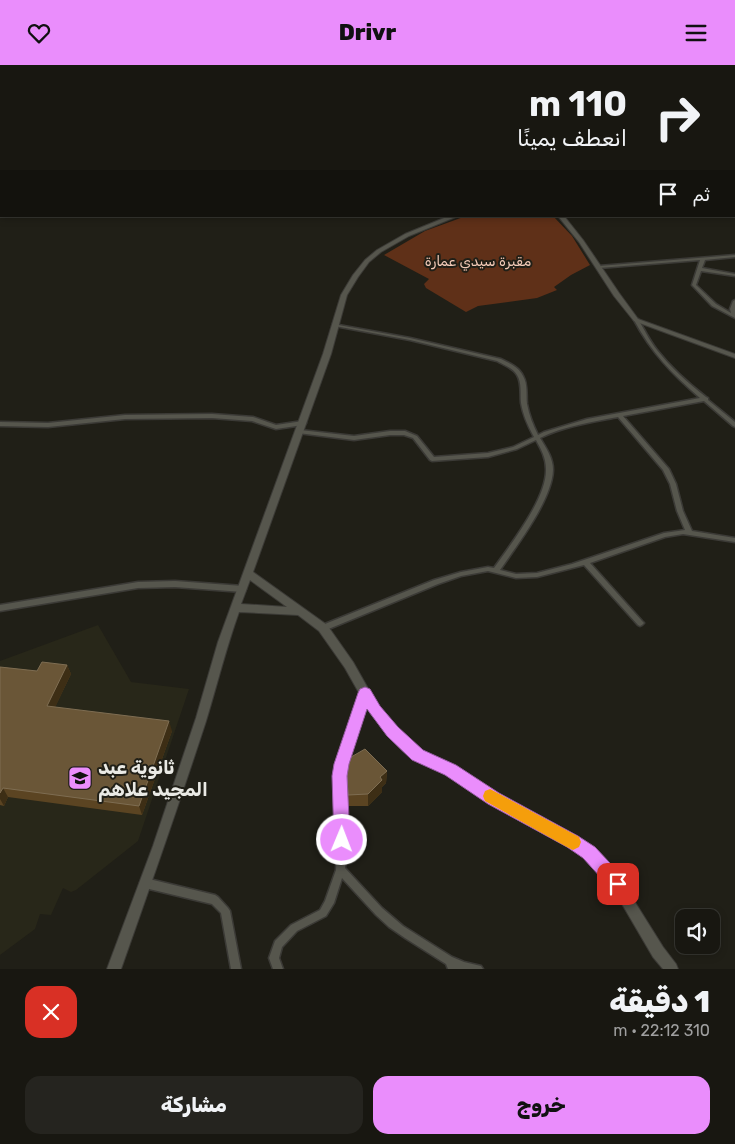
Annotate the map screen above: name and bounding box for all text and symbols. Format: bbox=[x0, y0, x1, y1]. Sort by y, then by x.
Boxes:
icon: heart bbox=[25, 19, 53, 47]
text: Drivr bbox=[339, 19, 396, 46]
icon: menu bbox=[682, 19, 710, 47]
text: 110 m bbox=[529, 83, 627, 125]
icon: right bbox=[645, 85, 710, 150]
text: انعطف يمينًا bbox=[517, 125, 627, 152]
icon: arrive bbox=[654, 180, 682, 208]
text: ثم bbox=[692, 183, 710, 206]
park label: مقبرة سيدي عمارة bbox=[425, 253, 531, 271]
place label: ثانوية عبد المجيد علاهم bbox=[98, 756, 208, 802]
school or university icon: ثانوية عبد المجيد علاهم bbox=[67, 765, 93, 791]
position arrow bbox=[315, 813, 367, 865]
pin bbox=[597, 863, 639, 905]
icon: arrive bbox=[604, 870, 632, 898]
map controls bbox=[675, 909, 720, 954]
button: sound bbox=[675, 909, 720, 954]
text: 1 دقيقة bbox=[609, 984, 710, 1020]
button: close bbox=[25, 986, 77, 1038]
text: 310 m · 22:12 bbox=[613, 1021, 710, 1040]
button: مشاركة bbox=[25, 1076, 363, 1134]
button: خروج bbox=[373, 1076, 710, 1134]

